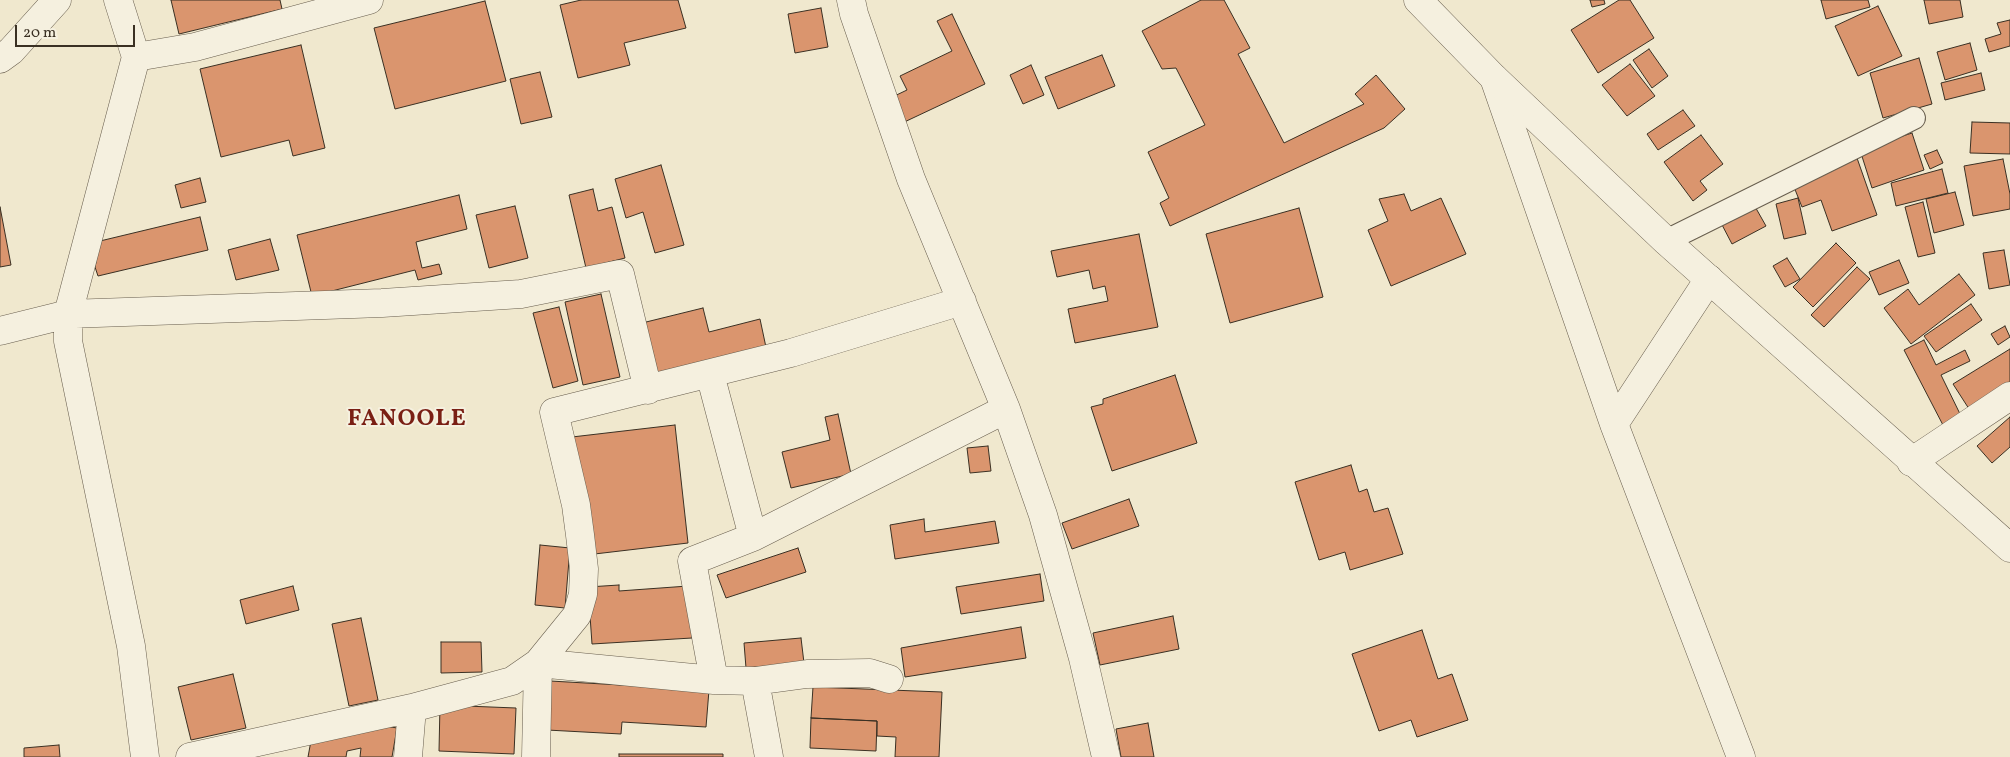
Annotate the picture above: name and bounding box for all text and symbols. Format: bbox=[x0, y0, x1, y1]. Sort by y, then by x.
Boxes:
scale bar bbox=[18, 15, 138, 47]
text: 20 m bbox=[23, 23, 56, 44]
district label: FANOOLE bbox=[346, 407, 468, 435]

